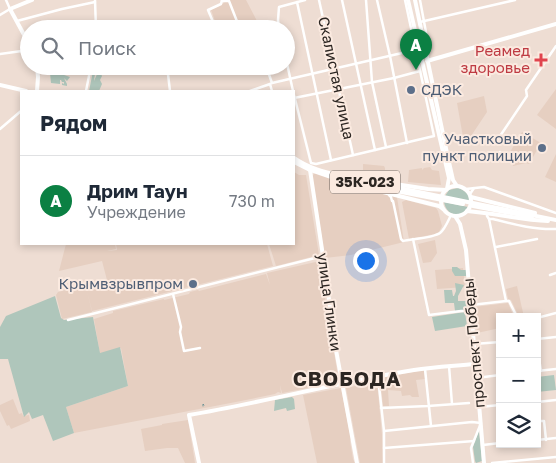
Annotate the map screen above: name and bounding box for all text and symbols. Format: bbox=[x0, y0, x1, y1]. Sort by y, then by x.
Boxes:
street label: Скалистая улица bbox=[315, 15, 359, 141]
search box bbox=[20, 20, 295, 75]
pin: A bbox=[400, 29, 432, 70]
icon: search bbox=[38, 34, 66, 62]
text: Поиск bbox=[78, 36, 137, 59]
place label: Реамед здоровье bbox=[461, 41, 530, 76]
marker: Реамед здоровье bbox=[534, 53, 548, 67]
place label: СДЭК bbox=[421, 80, 463, 98]
marker: СДЭК bbox=[405, 84, 417, 96]
text: Рядом bbox=[40, 110, 107, 136]
place label: Участковый пункт полиции bbox=[422, 129, 532, 164]
marker: Участковый пункт полиции bbox=[536, 142, 548, 154]
road number: 35К-023 bbox=[330, 170, 400, 193]
text: Дрим Таун bbox=[87, 179, 188, 202]
text: A bbox=[50, 191, 62, 211]
text: 730 m bbox=[229, 191, 275, 211]
text: Учреждение bbox=[87, 202, 186, 222]
your location bbox=[353, 248, 379, 274]
street label: улица Глинки bbox=[314, 251, 346, 352]
place label: Крымвзрывпром bbox=[58, 274, 183, 292]
street label: проспект Победы bbox=[458, 277, 488, 409]
marker: Крымвзрывпром bbox=[187, 278, 199, 290]
map controls bbox=[496, 313, 541, 448]
button: + bbox=[496, 313, 541, 358]
button: − bbox=[496, 358, 541, 403]
district label: СВОБОДА bbox=[293, 366, 401, 390]
button: layers bbox=[496, 403, 541, 448]

